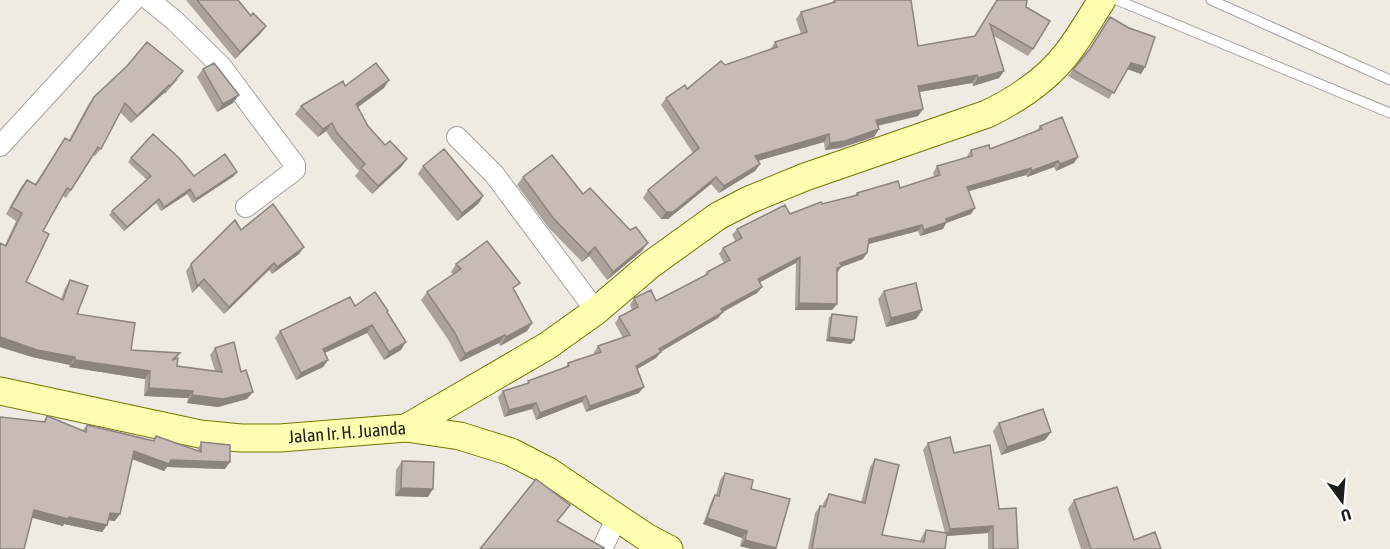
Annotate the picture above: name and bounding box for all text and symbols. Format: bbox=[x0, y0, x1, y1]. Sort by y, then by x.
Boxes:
street label: Jalan Ir. H. Juanda bbox=[287, 417, 407, 447]
north arrow bbox=[1312, 471, 1372, 531]
text: U bbox=[1339, 505, 1353, 525]

